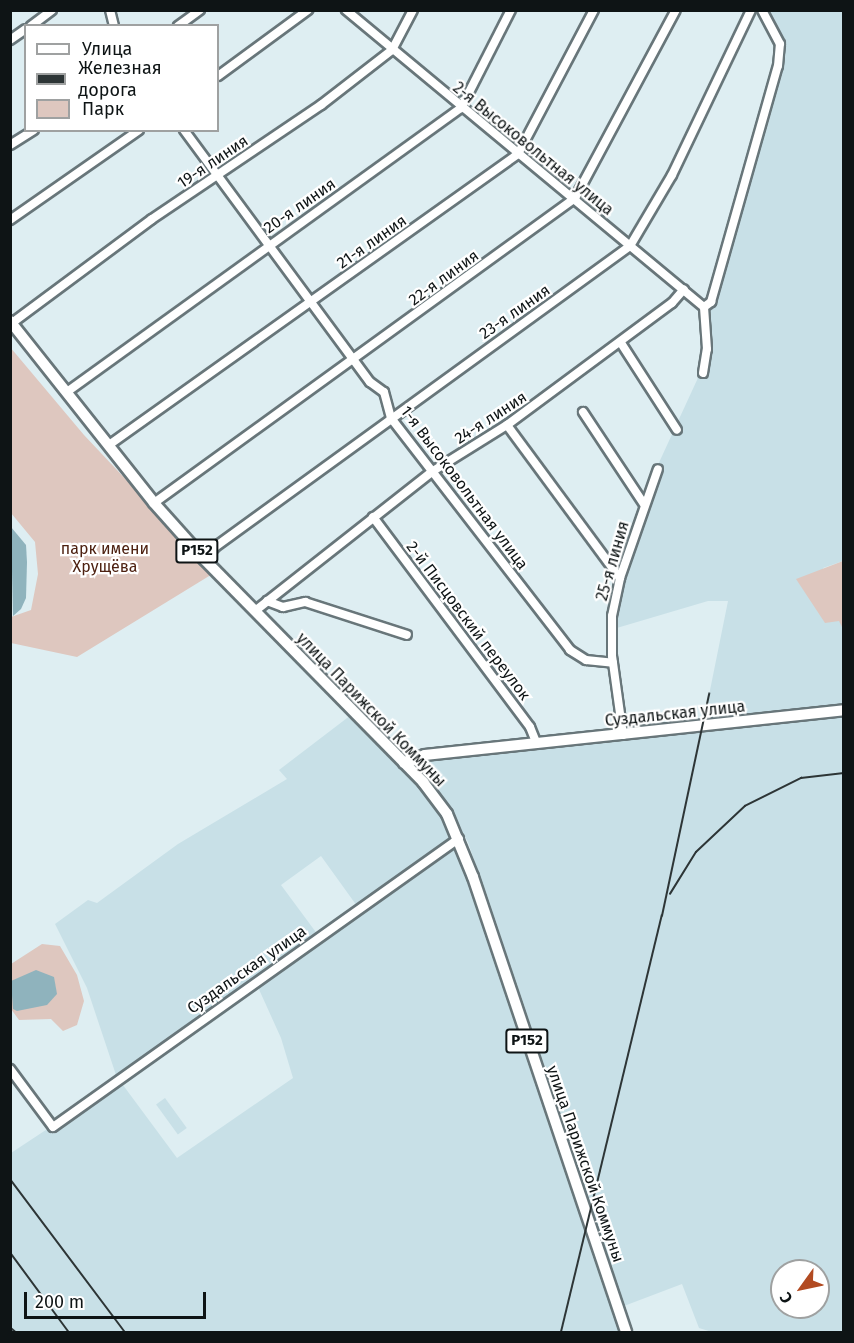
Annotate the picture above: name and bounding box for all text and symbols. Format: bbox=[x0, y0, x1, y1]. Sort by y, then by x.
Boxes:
legend bbox=[24, 24, 219, 132]
text: Улица bbox=[82, 38, 132, 60]
text: Железная дорога bbox=[78, 57, 162, 101]
street label: 2-я Высоковольтная улица bbox=[449, 78, 617, 220]
text: Парк bbox=[82, 98, 124, 120]
street label: 19-я линия bbox=[174, 131, 252, 193]
street label: 20-я линия bbox=[261, 174, 339, 238]
street label: 21-я линия bbox=[334, 211, 410, 273]
street label: 22-я линия bbox=[405, 246, 483, 310]
street label: 23-я линия bbox=[476, 281, 554, 343]
street label: 24-я линия bbox=[451, 388, 531, 448]
street label: 1-я Высоковольтная улица bbox=[396, 402, 532, 574]
street label: 25-я линия bbox=[592, 519, 634, 603]
street label: 2-й Писцовский переулок bbox=[402, 538, 534, 704]
park label: парк имени Хрущёва bbox=[61, 539, 149, 577]
road number: Р152 bbox=[174, 539, 220, 563]
street label: улица Парижской Коммуны bbox=[292, 629, 450, 791]
street label: Суздальская улица bbox=[604, 697, 746, 731]
street label: Суздальская улица bbox=[184, 922, 310, 1018]
road number: Р152 bbox=[504, 1029, 550, 1053]
street label: улица Парижской Коммуны bbox=[542, 1063, 628, 1265]
north arrow bbox=[770, 1259, 830, 1319]
scale bar bbox=[27, 1280, 208, 1318]
text: С bbox=[776, 1289, 797, 1307]
text: 200 m bbox=[35, 1291, 84, 1313]

